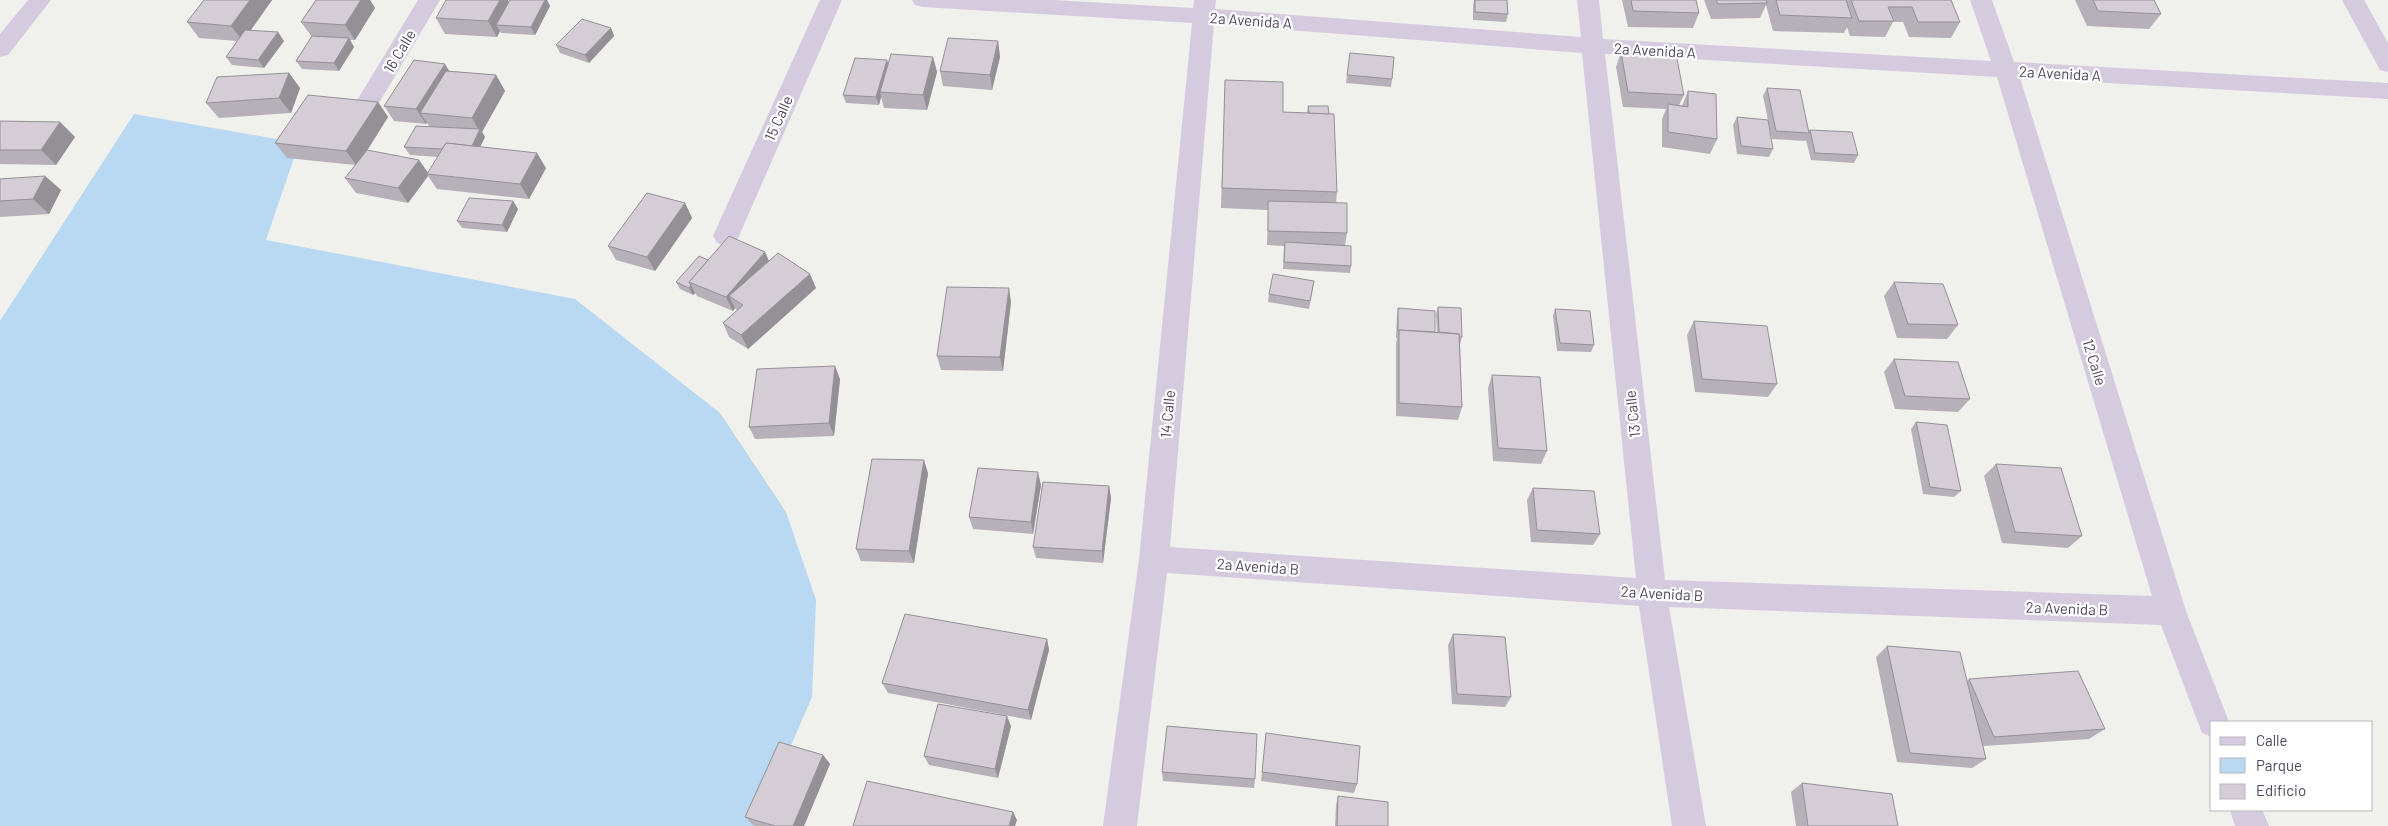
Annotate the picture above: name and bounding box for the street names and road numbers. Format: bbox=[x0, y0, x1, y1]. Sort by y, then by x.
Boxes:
street label: 2a Avenida A bbox=[1209, 8, 1293, 32]
street label: 16 Calle bbox=[379, 26, 419, 76]
street label: 2a Avenida A bbox=[1614, 39, 1696, 61]
street label: 2a Avenida A bbox=[2019, 62, 2101, 84]
street label: 15 Calle bbox=[760, 93, 796, 143]
street label: 12 Calle bbox=[2079, 336, 2111, 388]
street label: 14 Calle bbox=[1156, 389, 1178, 439]
street label: 13 Calle bbox=[1621, 389, 1643, 439]
street label: 2a Avenida B bbox=[1216, 554, 1300, 578]
street label: 2a Avenida B bbox=[1620, 582, 1704, 604]
street label: 2a Avenida B bbox=[2025, 598, 2109, 618]

